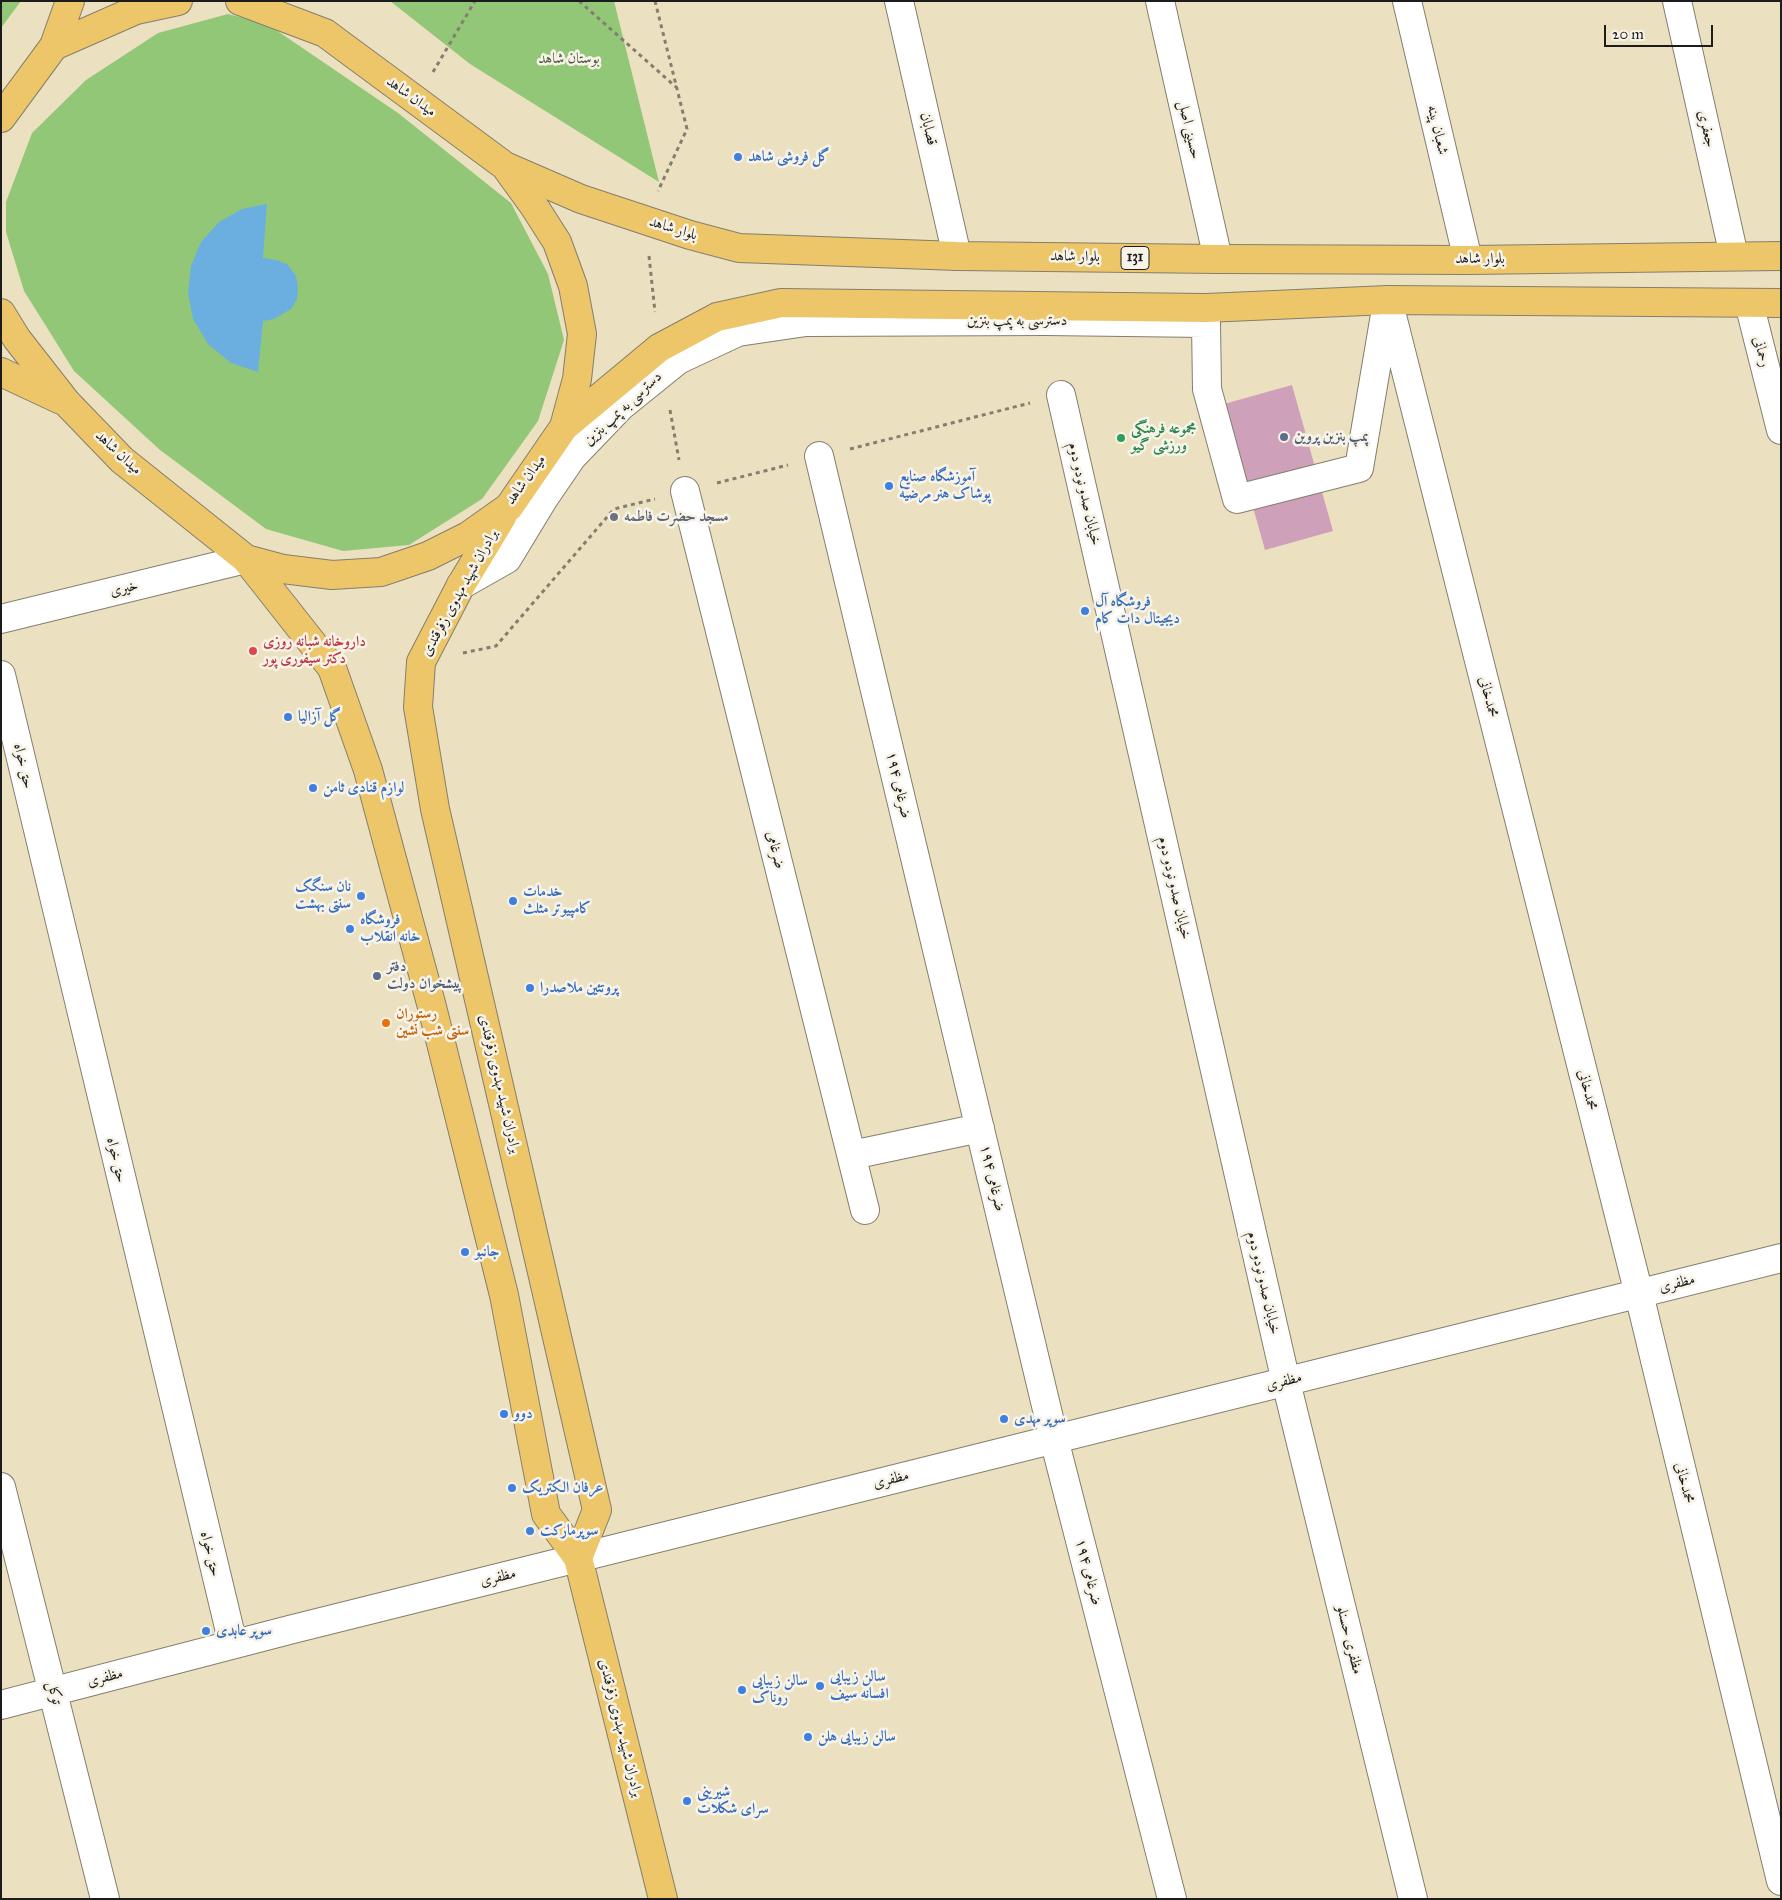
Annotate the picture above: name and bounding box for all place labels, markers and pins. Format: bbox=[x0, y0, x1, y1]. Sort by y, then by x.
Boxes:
place label: گل فروشی شاهد bbox=[748, 148, 830, 166]
marker: گل فروشی شاهد bbox=[732, 151, 744, 163]
place label: مجموعه فرهنگی ورزشی گیو bbox=[1131, 420, 1196, 455]
place label: پمپ بنزین پروین bbox=[1294, 428, 1369, 446]
marker: پمپ بنزین پروین bbox=[1278, 431, 1290, 443]
marker: مجموعه فرهنگی ورزشی گیو bbox=[1115, 432, 1127, 444]
place label: آموزشگاه صنایع پوشاک هنر مرضیه bbox=[899, 468, 991, 503]
marker: آموزشگاه صنایع پوشاک هنر مرضیه bbox=[883, 480, 895, 492]
place label: مسجد حضرت فاطمه bbox=[624, 508, 729, 526]
marker: مسجد حضرت فاطمه bbox=[608, 511, 620, 523]
place label: فروشگاه آل دیجیتال دات کام bbox=[1095, 593, 1180, 628]
marker: فروشگاه آل دیجیتال دات کام bbox=[1079, 605, 1091, 617]
place label: داروخانه شبانه روزی دکتر سیفوری پور bbox=[263, 633, 366, 668]
marker: داروخانه شبانه روزی دکتر سیفوری پور bbox=[247, 645, 259, 657]
place label: گل آزالیا bbox=[298, 708, 341, 726]
marker: گل آزالیا bbox=[282, 711, 294, 723]
place label: لوازم قنادی ثامن bbox=[323, 779, 404, 797]
marker: لوازم قنادی ثامن bbox=[307, 782, 319, 794]
place label: نان سنگک سنتی بهشت bbox=[295, 878, 351, 913]
place label: خدمات کامپیوتر مثلث bbox=[523, 883, 591, 918]
marker: نان سنگک سنتی بهشت bbox=[355, 890, 367, 902]
marker: خدمات کامپیوتر مثلث bbox=[507, 895, 519, 907]
place label: فروشگاه خانه انقلاب bbox=[360, 911, 420, 946]
marker: فروشگاه خانه انقلاب bbox=[344, 923, 356, 935]
place label: دفتر پیشخوان دولت bbox=[387, 958, 462, 993]
marker: دفتر پیشخوان دولت bbox=[371, 970, 383, 982]
place label: پروتئین ملاصدرا bbox=[540, 979, 618, 997]
marker: پروتئین ملاصدرا bbox=[524, 982, 536, 994]
place label: رستوران سنتی شب نشین bbox=[396, 1005, 469, 1040]
marker: رستوران سنتی شب نشین bbox=[380, 1017, 392, 1029]
place label: جانبو bbox=[475, 1243, 499, 1261]
marker: جانبو bbox=[459, 1246, 471, 1258]
place label: دوو bbox=[514, 1405, 533, 1423]
marker: دوو bbox=[498, 1408, 510, 1420]
place label: سوپر مهدی bbox=[1014, 1410, 1066, 1428]
marker: سوپر مهدی bbox=[998, 1413, 1010, 1425]
place label: عرفان الکتریک bbox=[522, 1479, 603, 1497]
marker: عرفان الکتریک bbox=[506, 1482, 518, 1494]
place label: سوپرمارکت bbox=[540, 1522, 598, 1540]
marker: سوپرمارکت bbox=[524, 1525, 536, 1537]
place label: سوپر عابدی bbox=[216, 1622, 272, 1640]
marker: سوپر عابدی bbox=[200, 1625, 212, 1637]
place label: سالن زیبایی افسانه سیف bbox=[830, 1668, 889, 1703]
place label: سالن زیبایی روناک bbox=[752, 1672, 808, 1707]
marker: سالن زیبایی افسانه سیف bbox=[814, 1680, 826, 1692]
marker: سالن زیبایی روناک bbox=[736, 1684, 748, 1696]
place label: سالن زیبایی هلن bbox=[818, 1728, 896, 1746]
marker: سالن زیبایی هلن bbox=[802, 1731, 814, 1743]
place label: شیرینی سرای شکلات bbox=[697, 1783, 769, 1818]
marker: شیرینی سرای شکلات bbox=[681, 1795, 693, 1807]

